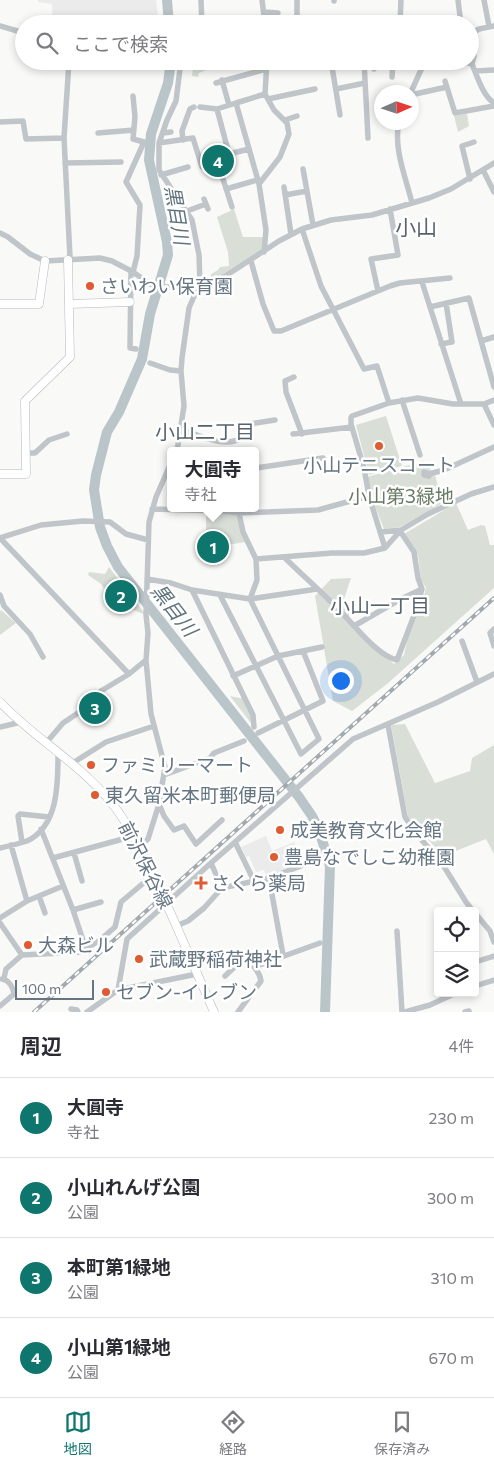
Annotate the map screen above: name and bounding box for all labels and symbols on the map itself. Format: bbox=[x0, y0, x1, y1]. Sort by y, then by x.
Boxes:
north arrow bbox=[374, 85, 419, 130]
pin: 4 bbox=[202, 142, 234, 180]
water label: 黒目川 bbox=[161, 183, 195, 248]
district label: 小山 bbox=[395, 214, 437, 239]
place label: さいわい保育園 bbox=[100, 274, 233, 297]
marker: さいわい保育園 bbox=[84, 280, 96, 292]
district label: 小山二丁目 bbox=[155, 419, 255, 443]
marker: 小山テニスコート bbox=[373, 440, 385, 452]
place label: 小山テニスコート bbox=[303, 453, 455, 476]
park label: 小山第3緑地 bbox=[348, 484, 454, 507]
pin: 1 bbox=[197, 528, 229, 566]
pin: 2 bbox=[105, 577, 137, 615]
water label: 黒目川 bbox=[147, 578, 204, 642]
district label: 小山一丁目 bbox=[330, 593, 430, 617]
your location bbox=[328, 668, 354, 694]
pin: 3 bbox=[79, 689, 111, 727]
place label: ファミリーマート bbox=[101, 753, 253, 776]
marker: ファミリーマート bbox=[85, 759, 97, 771]
place label: 東久留米本町郵便局 bbox=[105, 783, 276, 806]
marker: 東久留米本町郵便局 bbox=[89, 789, 101, 801]
street label: 前沢保谷線 bbox=[115, 817, 178, 912]
place label: 成美教育文化会館 bbox=[290, 818, 442, 841]
marker: 成美教育文化会館 bbox=[274, 824, 286, 836]
place label: 豊島なでしこ幼稚園 bbox=[284, 845, 455, 868]
marker: 豊島なでしこ幼稚園 bbox=[268, 851, 280, 863]
place label: さくら薬局 bbox=[211, 871, 306, 894]
marker: さくら薬局 bbox=[195, 877, 207, 889]
place label: 大森ビル bbox=[38, 933, 114, 956]
marker: 大森ビル bbox=[22, 939, 34, 951]
place label: 武蔵野稲荷神社 bbox=[149, 947, 282, 970]
marker: 武蔵野稲荷神社 bbox=[133, 953, 145, 965]
scale bar bbox=[15, 977, 94, 1000]
place label: セブン-イレブン bbox=[116, 980, 257, 1003]
marker: セブン-イレブン bbox=[100, 986, 112, 998]

